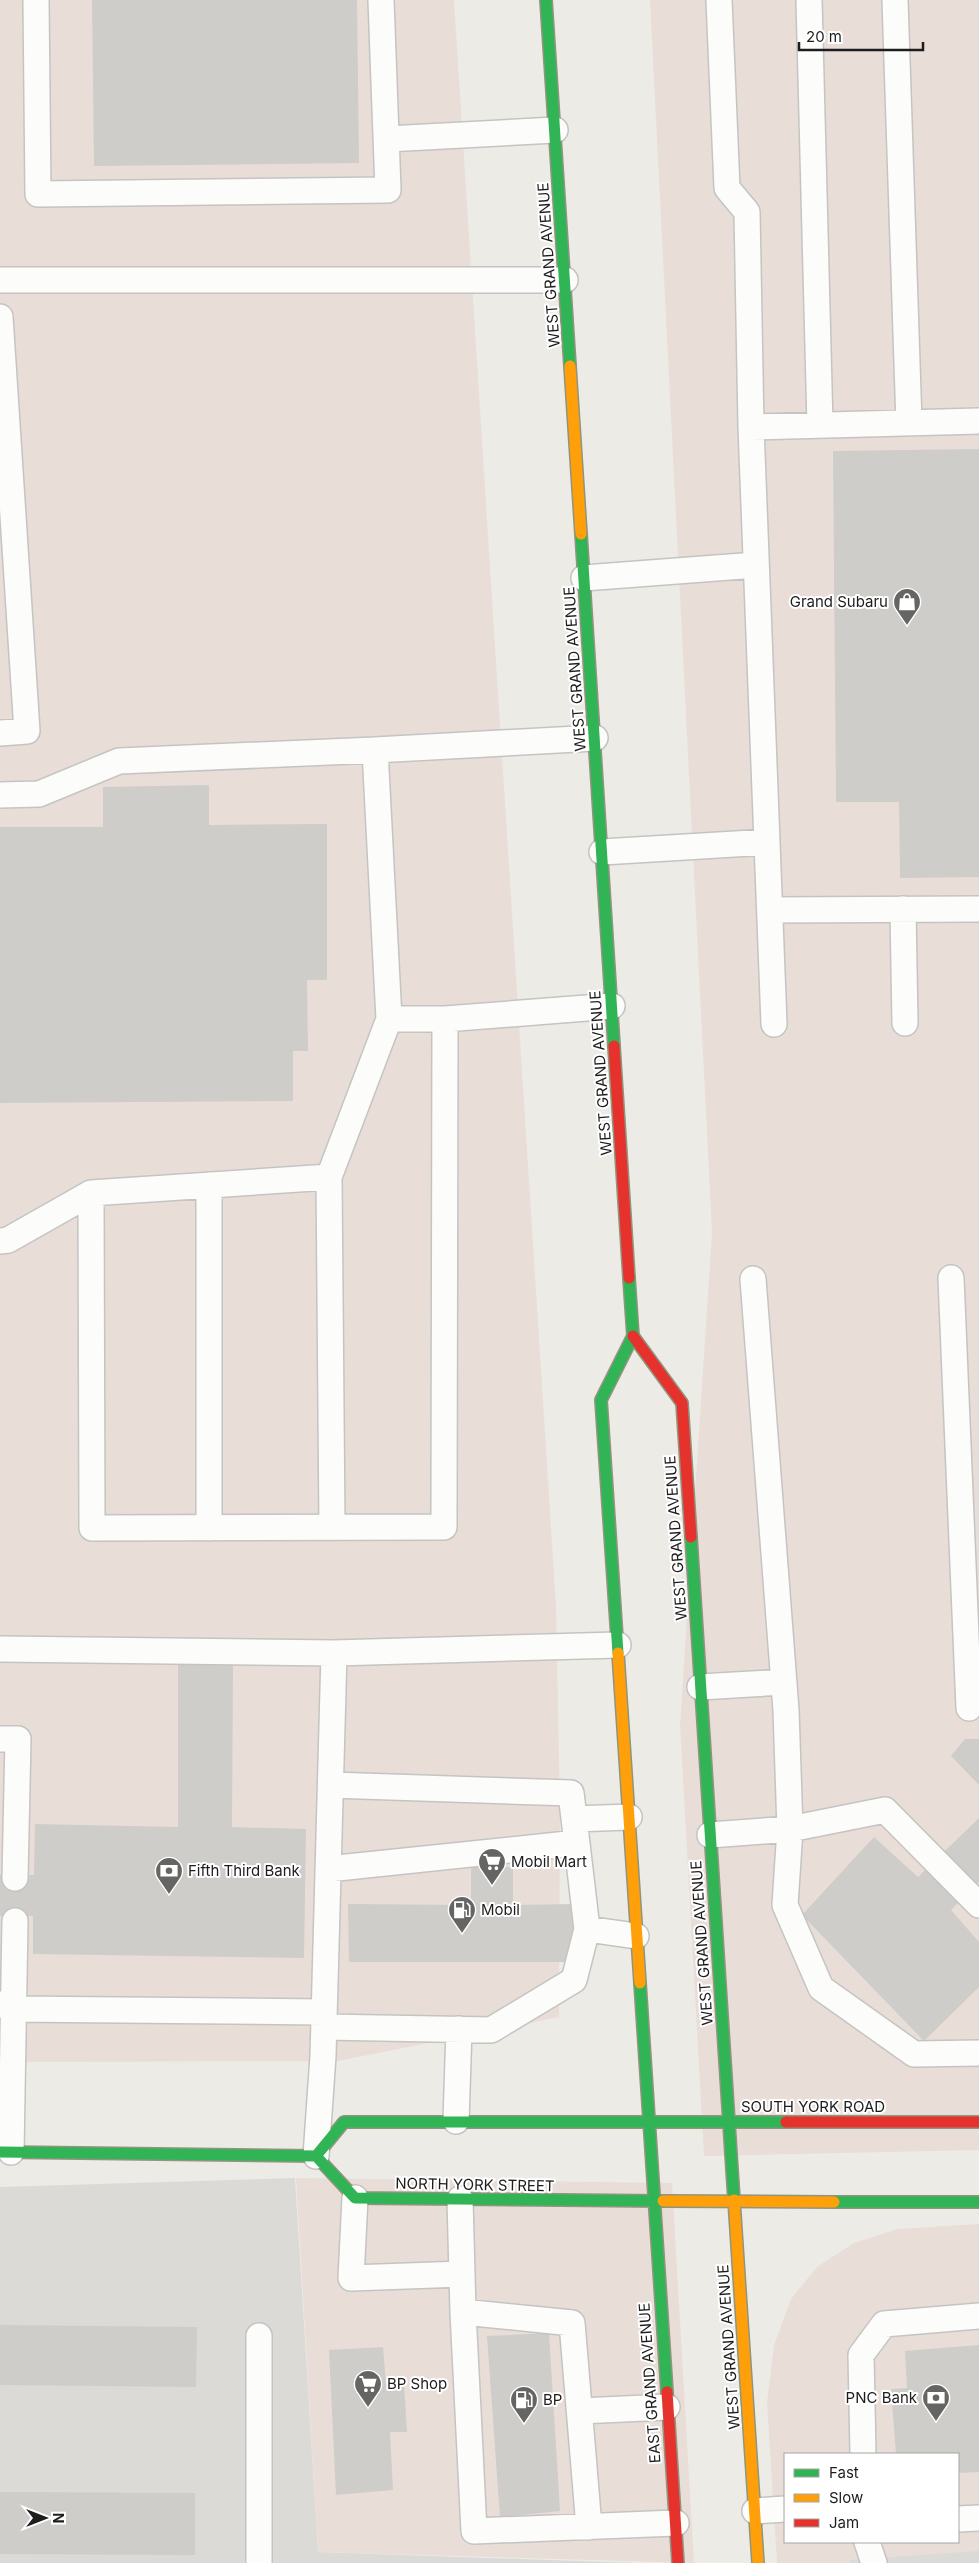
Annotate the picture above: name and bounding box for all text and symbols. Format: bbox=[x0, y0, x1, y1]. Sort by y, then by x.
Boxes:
scale bar bbox=[799, 20, 923, 52]
text: 20 m bbox=[806, 27, 842, 46]
street label: WEST GRAND AVENUE bbox=[533, 182, 564, 348]
street label: WEST GRAND AVENUE bbox=[559, 586, 590, 752]
shop icon: Grand Subaru bbox=[892, 587, 922, 626]
place label: Grand Subaru bbox=[790, 592, 888, 611]
street label: WEST GRAND AVENUE bbox=[585, 990, 616, 1156]
street label: WEST GRAND AVENUE bbox=[660, 1455, 691, 1621]
supermarket icon: Mobil Mart bbox=[477, 1847, 507, 1886]
place label: Mobil Mart bbox=[511, 1852, 587, 1871]
bank icon: Fifth Third Bank bbox=[154, 1856, 184, 1895]
street label: WEST GRAND AVENUE bbox=[686, 1860, 717, 2026]
place label: Fifth Third Bank bbox=[188, 1861, 301, 1880]
fuel station icon: Mobil bbox=[447, 1895, 477, 1934]
place label: Mobil bbox=[481, 1900, 520, 1919]
street label: SOUTH YORK ROAD bbox=[741, 2097, 885, 2116]
street label: NORTH YORK STREET bbox=[395, 2174, 555, 2195]
street label: WEST GRAND AVENUE bbox=[713, 2264, 744, 2430]
street label: EAST GRAND AVENUE bbox=[634, 2302, 665, 2464]
supermarket icon: BP Shop bbox=[353, 2369, 383, 2408]
place label: BP Shop bbox=[387, 2374, 447, 2393]
bank icon: PNC Bank bbox=[921, 2383, 951, 2422]
fuel station icon: BP bbox=[509, 2385, 539, 2424]
place label: PNC Bank bbox=[846, 2388, 918, 2407]
place label: BP bbox=[543, 2390, 562, 2409]
legend bbox=[784, 2453, 959, 2543]
text: Fast bbox=[829, 2463, 859, 2482]
text: Slow bbox=[829, 2488, 863, 2507]
north arrow bbox=[20, 2493, 70, 2543]
text: N bbox=[50, 2513, 67, 2523]
text: Jam bbox=[829, 2513, 859, 2532]

